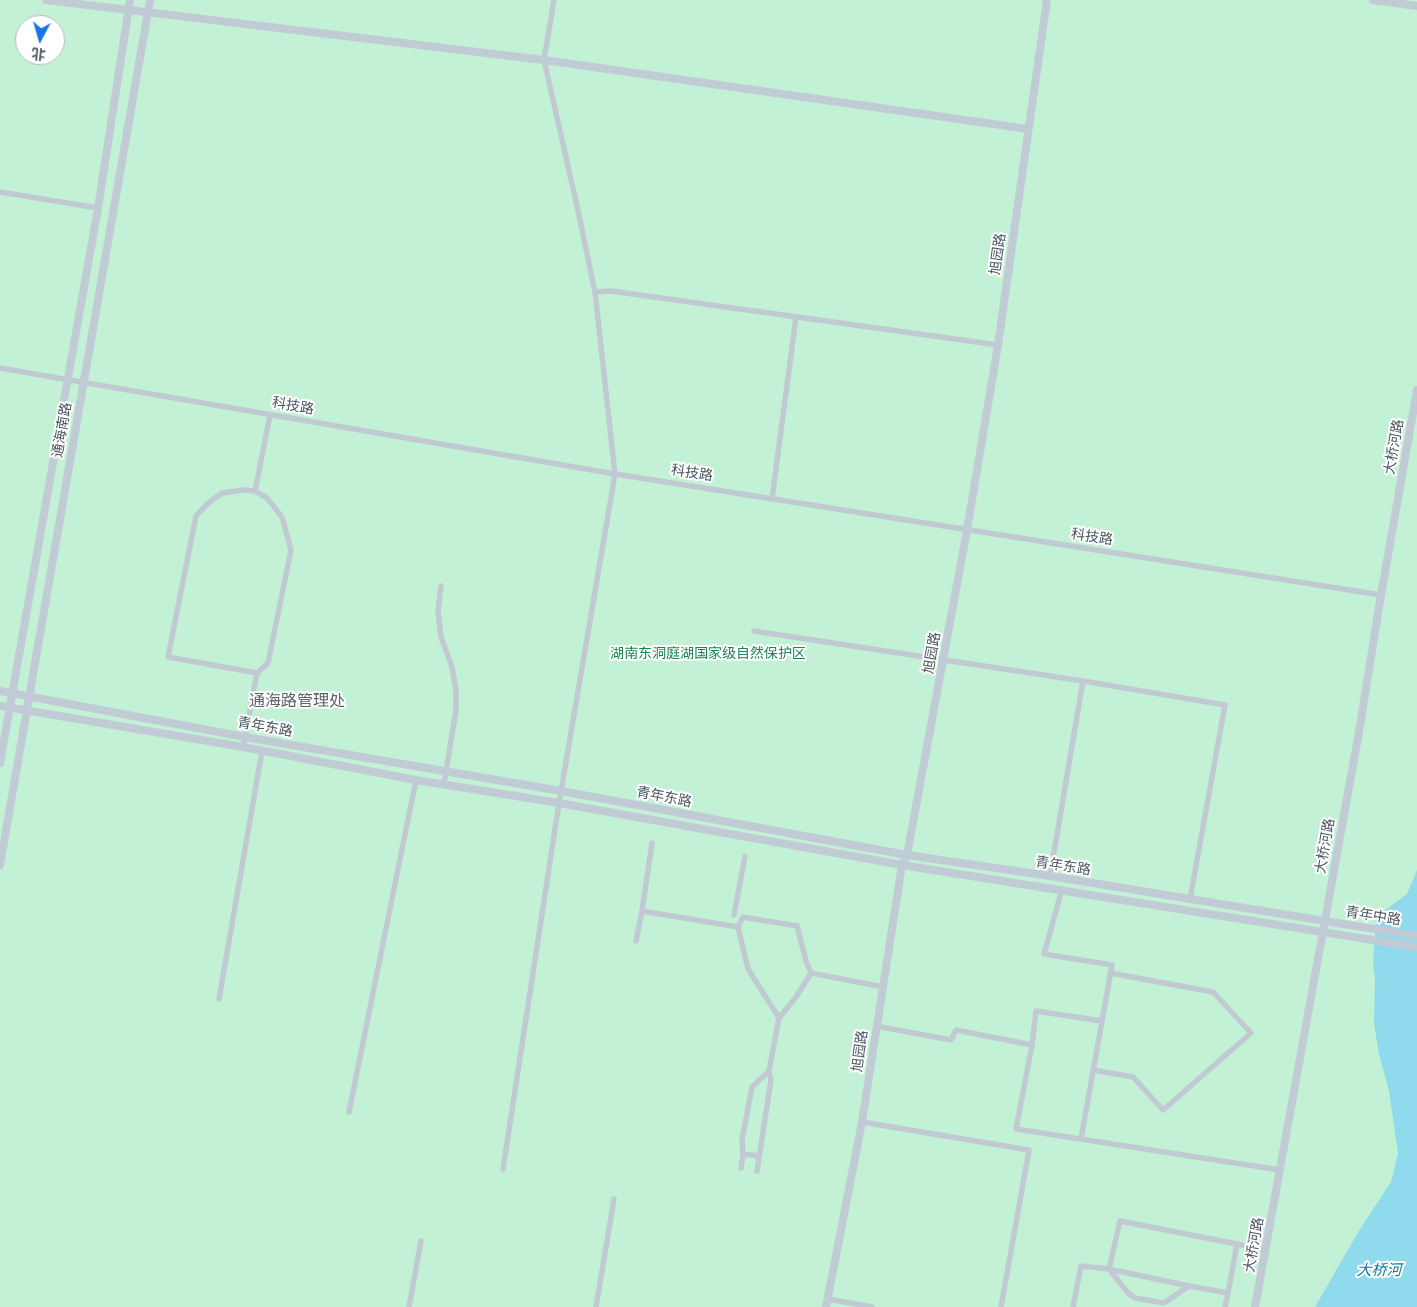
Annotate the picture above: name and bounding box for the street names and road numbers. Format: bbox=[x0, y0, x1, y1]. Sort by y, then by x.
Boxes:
street label: 旭园路 bbox=[987, 232, 1009, 276]
street label: 科技路 bbox=[271, 394, 315, 418]
street label: 通海南路 bbox=[49, 401, 75, 459]
street label: 大桥河路 bbox=[1381, 418, 1407, 476]
street label: 科技路 bbox=[670, 461, 714, 485]
street label: 科技路 bbox=[1070, 525, 1114, 549]
street label: 旭园路 bbox=[920, 631, 944, 675]
street label: 青年东路 bbox=[236, 714, 294, 740]
street label: 青年东路 bbox=[635, 783, 693, 811]
street label: 大桥河路 bbox=[1312, 817, 1338, 875]
street label: 青年东路 bbox=[1034, 853, 1092, 879]
street label: 青年中路 bbox=[1344, 903, 1402, 929]
street label: 旭园路 bbox=[849, 1029, 871, 1073]
street label: 大桥河路 bbox=[1241, 1216, 1267, 1274]

